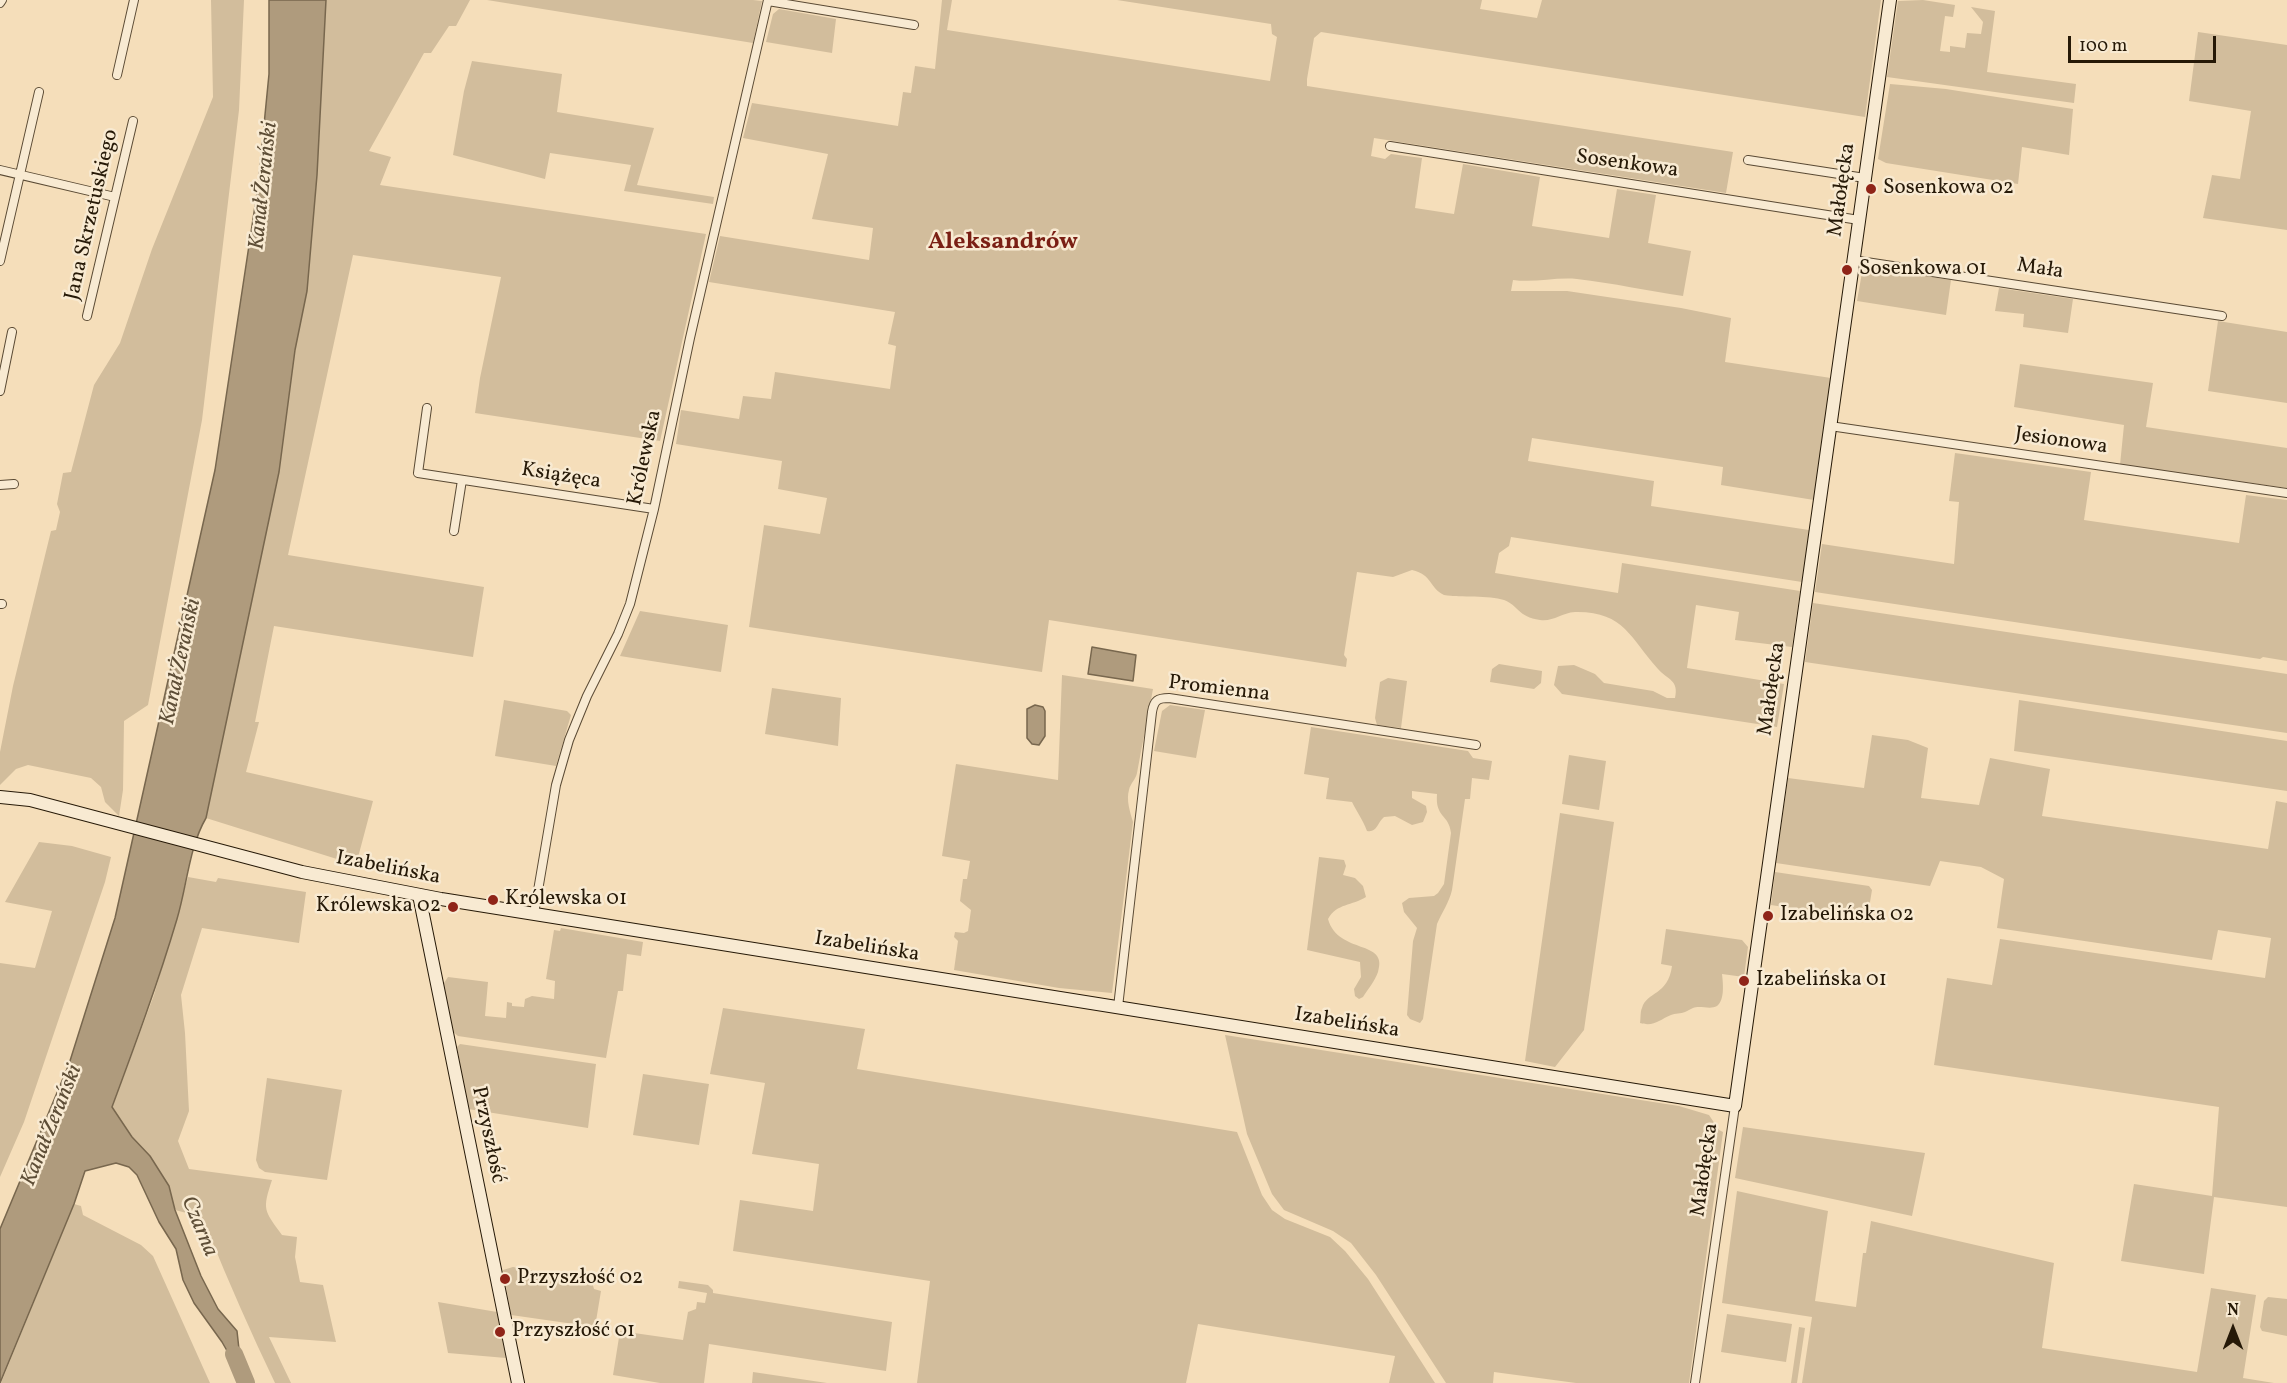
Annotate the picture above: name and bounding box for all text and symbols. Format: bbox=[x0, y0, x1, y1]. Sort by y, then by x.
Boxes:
scale bar bbox=[2071, 24, 2220, 62]
text: 100 m bbox=[2079, 34, 2128, 59]
water label: Kanał Żerański bbox=[245, 121, 285, 251]
street label: Jana Skrzetuskiego bbox=[61, 127, 125, 303]
street label: Małołęcka bbox=[1824, 142, 1862, 238]
street label: Sosenkowa bbox=[1574, 145, 1680, 185]
place label: Sosenkowa 02 bbox=[1883, 176, 2014, 202]
marker: Sosenkowa 02 bbox=[1864, 182, 1878, 196]
district label: Aleksandrów bbox=[928, 230, 1078, 258]
street label: Mała bbox=[2015, 254, 2065, 286]
place label: Sosenkowa 01 bbox=[1859, 257, 1987, 283]
marker: Sosenkowa 01 bbox=[1840, 263, 1854, 277]
street label: Królewska bbox=[624, 408, 668, 508]
street label: Jesionowa bbox=[2013, 423, 2109, 461]
street label: Książęca bbox=[519, 458, 603, 496]
water label: Kanał Żerański bbox=[156, 596, 208, 728]
street label: Małołęcka bbox=[1754, 641, 1792, 737]
street label: Promienna bbox=[1167, 671, 1271, 709]
street label: Izabelińska bbox=[334, 847, 442, 891]
place label: Królewska 01 bbox=[505, 887, 627, 913]
marker: Królewska 01 bbox=[486, 893, 500, 907]
place label: Królewska 02 bbox=[316, 894, 441, 920]
marker: Królewska 02 bbox=[446, 900, 460, 914]
place label: Izabelińska 02 bbox=[1780, 903, 1914, 929]
marker: Izabelińska 02 bbox=[1761, 909, 1775, 923]
street label: Izabelińska bbox=[813, 927, 921, 969]
place label: Izabelińska 01 bbox=[1756, 968, 1887, 994]
marker: Izabelińska 01 bbox=[1737, 974, 1751, 988]
street label: Izabelińska bbox=[1293, 1003, 1401, 1045]
water label: Kanał Żerański bbox=[17, 1062, 89, 1190]
street label: Przyszłość bbox=[464, 1084, 510, 1186]
street label: Małołęcka bbox=[1687, 1122, 1725, 1218]
water label: Czarna bbox=[174, 1193, 222, 1261]
place label: Przyszłość 02 bbox=[517, 1266, 643, 1292]
marker: Przyszłość 02 bbox=[498, 1272, 512, 1286]
north arrow bbox=[2203, 1299, 2263, 1359]
text: N bbox=[2227, 1300, 2239, 1322]
place label: Przyszłość 01 bbox=[512, 1319, 635, 1345]
marker: Przyszłość 01 bbox=[493, 1325, 507, 1339]

